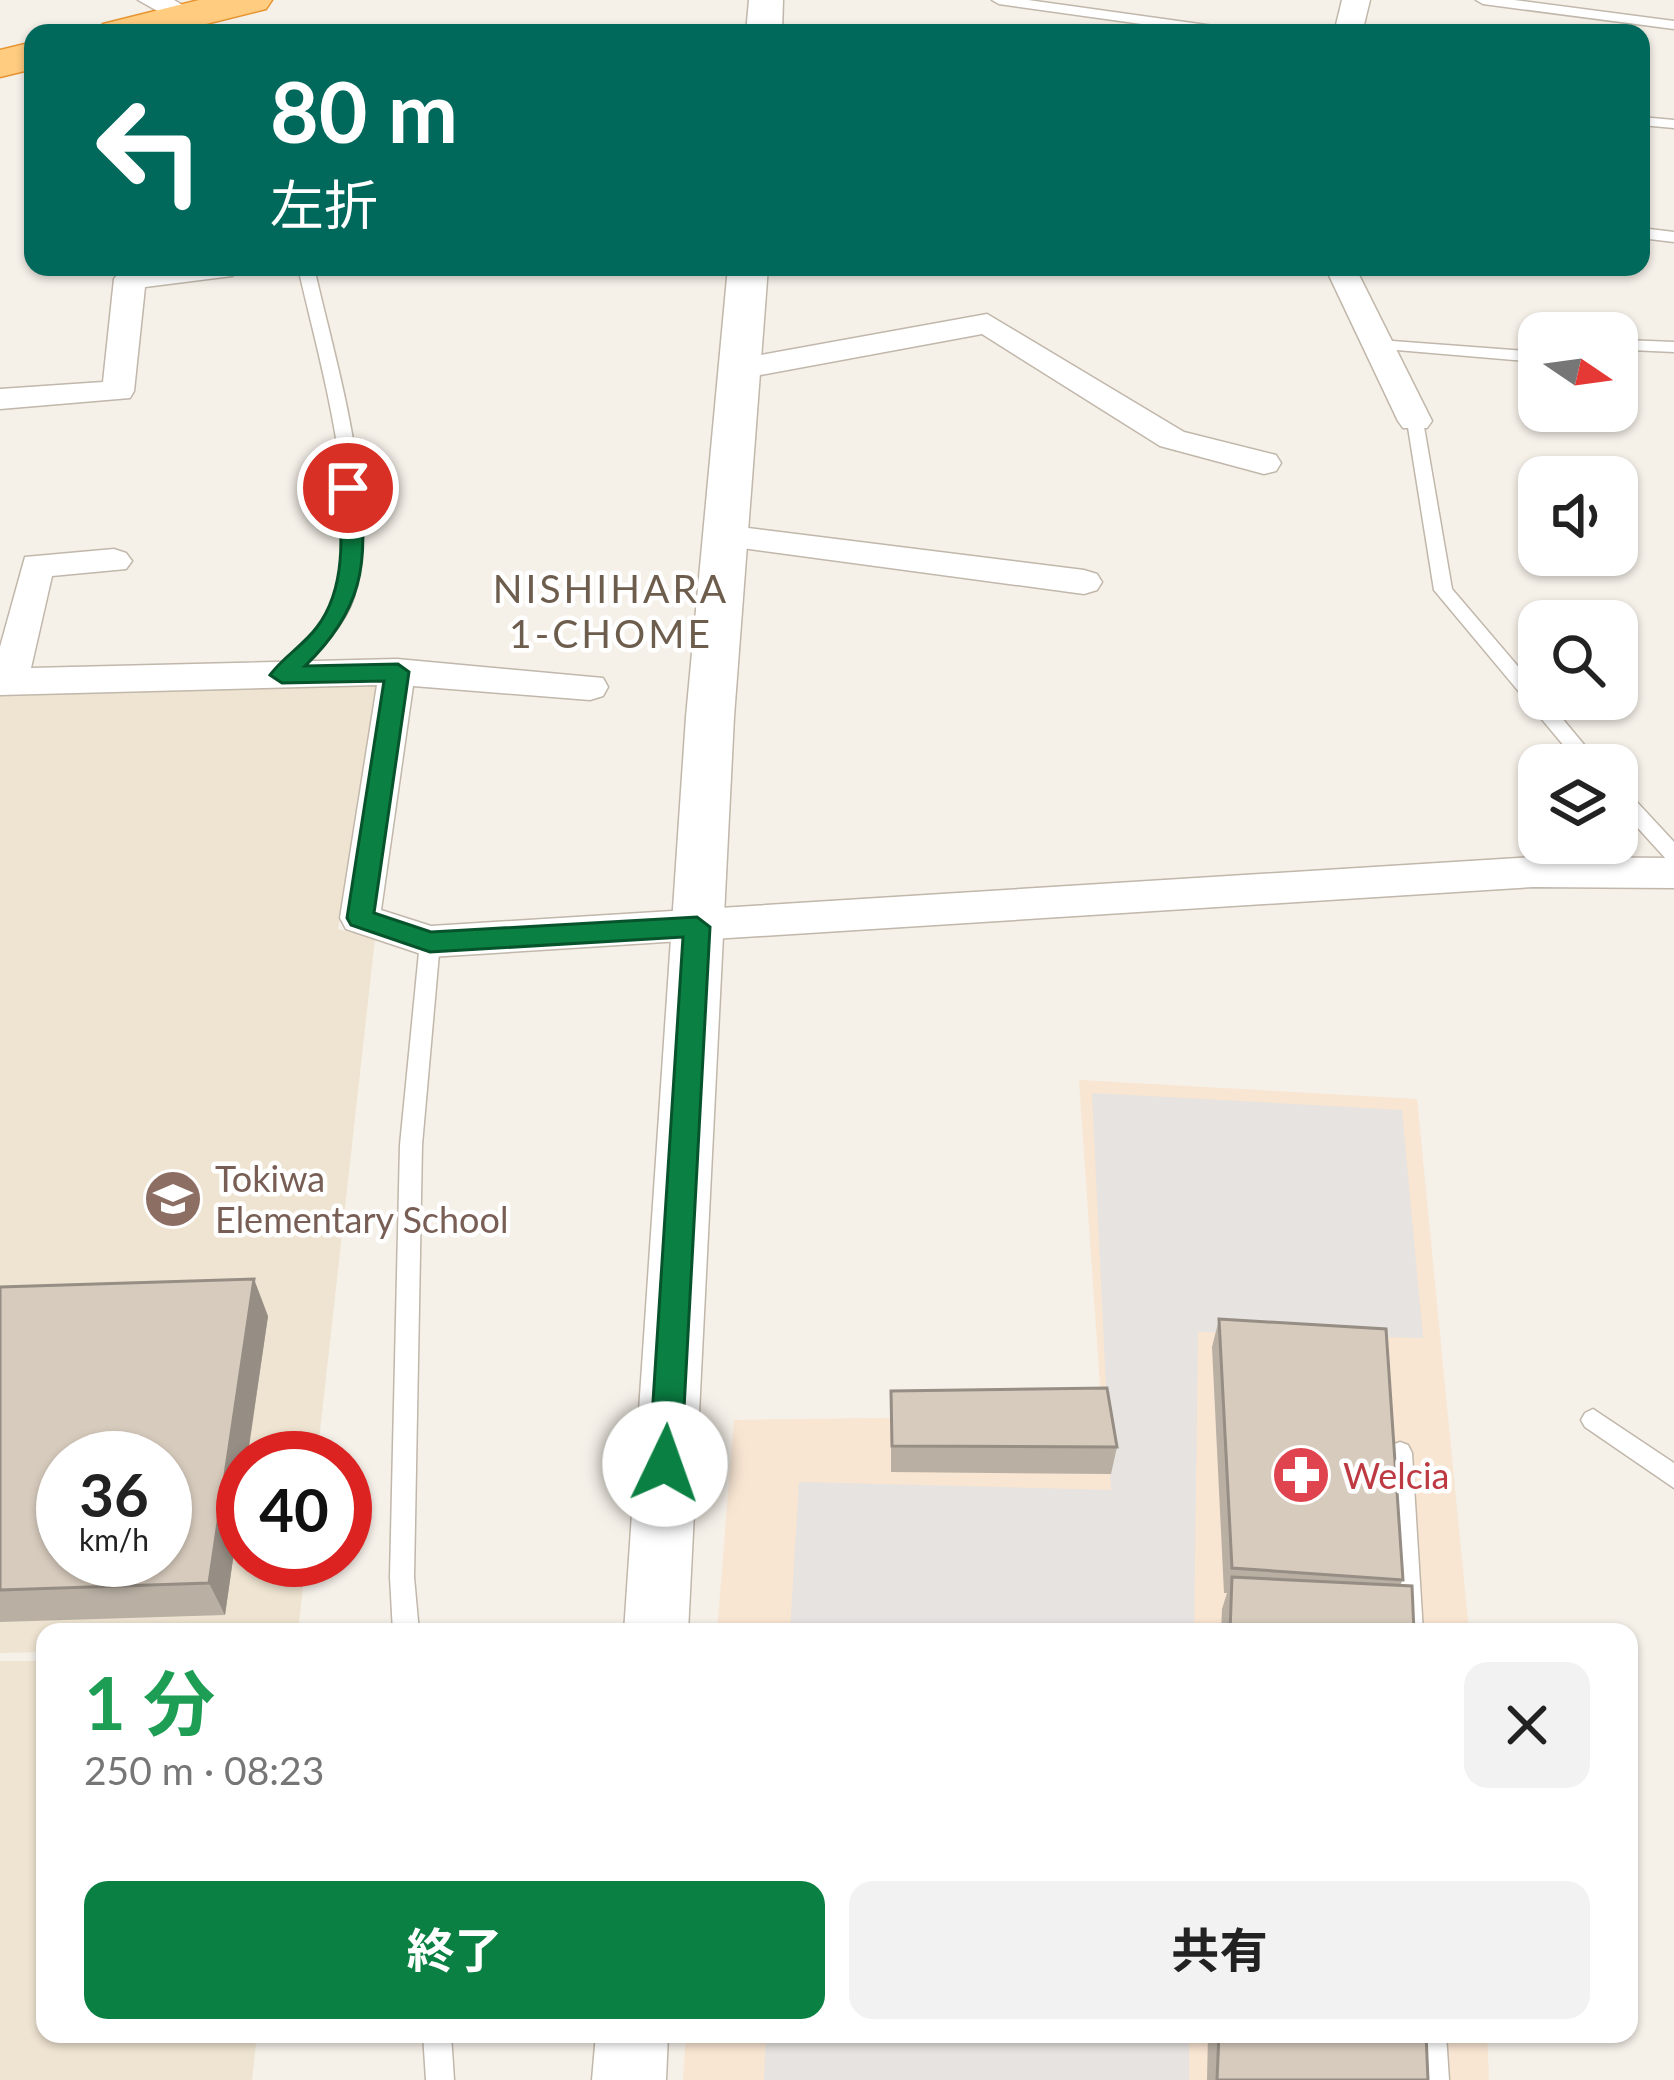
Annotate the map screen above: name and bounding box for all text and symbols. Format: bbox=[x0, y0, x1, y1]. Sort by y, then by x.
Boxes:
text: 80 m bbox=[270, 60, 458, 161]
icon: left bbox=[72, 72, 228, 228]
text: 左折 bbox=[270, 172, 378, 237]
north arrow bbox=[1518, 312, 1638, 432]
map controls bbox=[1518, 312, 1638, 864]
pin bbox=[297, 437, 399, 539]
icon: arrive bbox=[315, 455, 381, 521]
button: sound bbox=[1518, 456, 1638, 576]
district label: NISHIHARA 1-CHOME bbox=[493, 565, 729, 656]
button: search bbox=[1518, 600, 1638, 720]
button: layers bbox=[1518, 744, 1638, 864]
place label: Tokiwa Elementary School bbox=[215, 1156, 508, 1241]
school or university icon: Tokiwa Elementary School bbox=[142, 1168, 204, 1230]
position arrow bbox=[602, 1401, 728, 1527]
speed limit sign: 40 bbox=[216, 1431, 372, 1587]
pharmacy icon: Welcia bbox=[1270, 1444, 1332, 1506]
place label: Welcia bbox=[1343, 1453, 1449, 1497]
text: 36 bbox=[79, 1458, 149, 1530]
text: km/h bbox=[79, 1521, 149, 1557]
text: 1 分 bbox=[84, 1659, 215, 1745]
button: close bbox=[1464, 1662, 1590, 1788]
text: 250 m · 08:23 bbox=[84, 1747, 324, 1793]
button: 終了 bbox=[84, 1881, 825, 2019]
button: 共有 bbox=[849, 1881, 1590, 2019]

